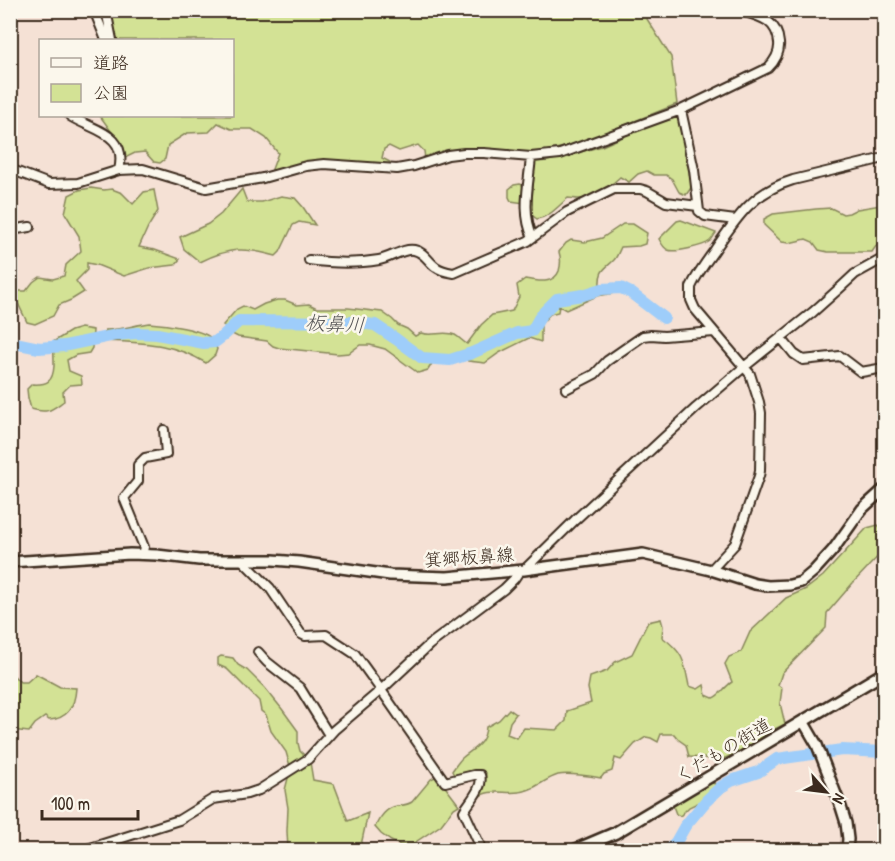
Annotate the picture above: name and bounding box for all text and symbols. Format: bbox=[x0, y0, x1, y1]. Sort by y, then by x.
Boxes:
legend bbox=[39, 39, 234, 117]
text: 道路 bbox=[93, 50, 129, 75]
text: 公園 bbox=[93, 80, 129, 105]
water label: 板鼻川 bbox=[304, 308, 366, 338]
street label: 箕郷板鼻線 bbox=[423, 541, 515, 573]
street label: くだもの街道 bbox=[670, 711, 776, 789]
north arrow bbox=[796, 762, 856, 822]
scale bar bbox=[42, 783, 138, 821]
text: N bbox=[827, 790, 851, 808]
text: 100 m bbox=[51, 791, 90, 816]

